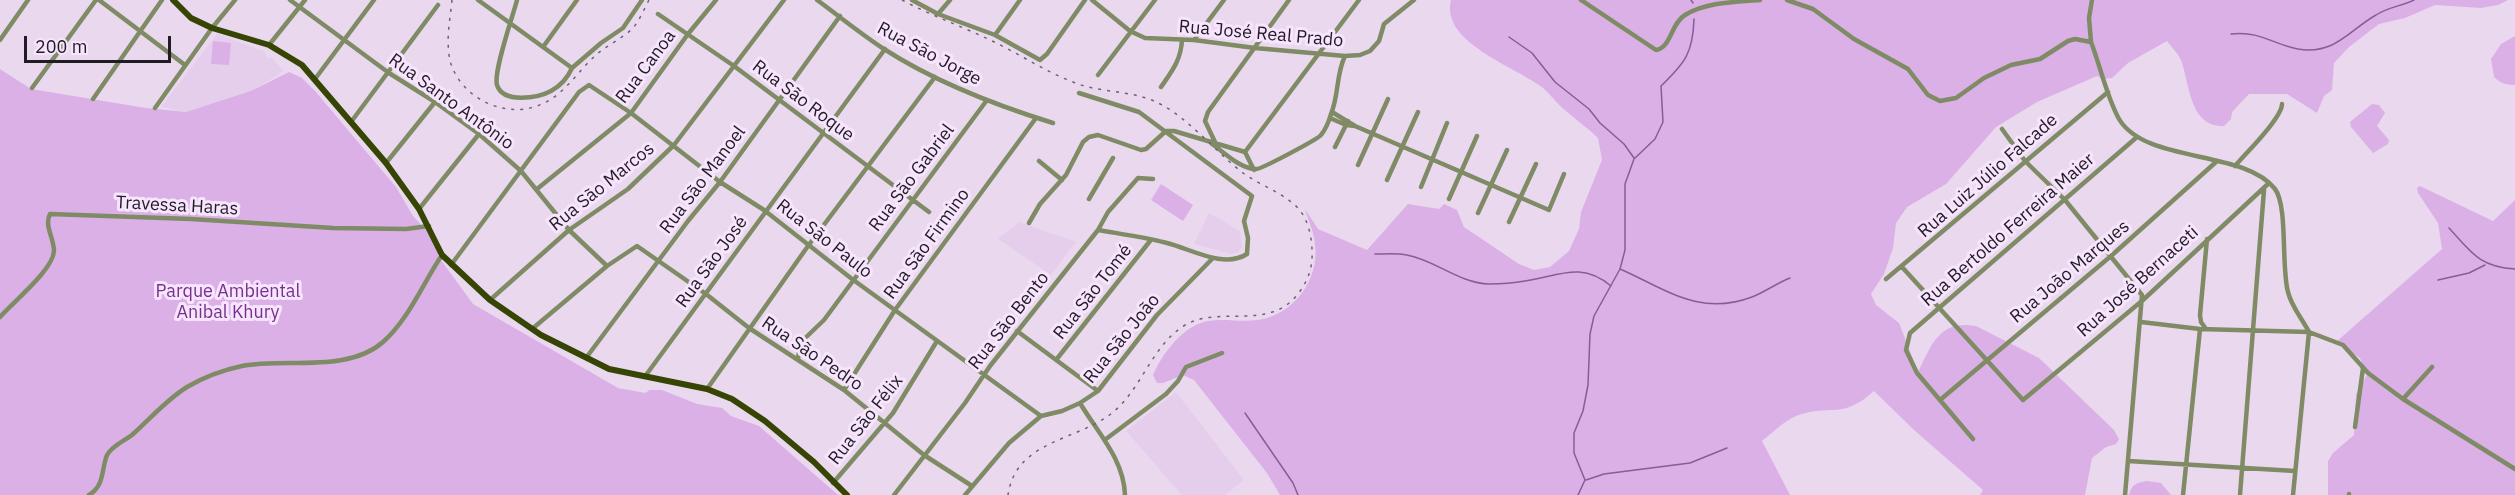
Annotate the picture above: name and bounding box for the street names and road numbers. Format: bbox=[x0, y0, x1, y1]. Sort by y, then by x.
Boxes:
street label: Rua José Real Prado bbox=[1178, 16, 1344, 52]
street label: Rua São Jorge bbox=[873, 18, 985, 90]
street label: Rua Canoa bbox=[611, 26, 681, 108]
street label: Rua Santo Antônio bbox=[384, 49, 518, 155]
street label: Rua São Roque bbox=[748, 56, 858, 146]
street label: Rua Luiz Júlio Falcade bbox=[1914, 110, 2062, 242]
street label: Rua São Gabriel bbox=[865, 120, 959, 236]
street label: Rua São Manoel bbox=[655, 122, 751, 238]
street label: Rua São Marcos bbox=[545, 138, 659, 236]
street label: Rua Bertoldo Ferreira Maier bbox=[1917, 149, 2099, 311]
street label: Rua São Firmino bbox=[880, 184, 974, 304]
street label: Travessa Haras bbox=[115, 192, 239, 220]
street label: Rua São Paulo bbox=[772, 195, 876, 283]
street label: Rua São José bbox=[672, 212, 752, 312]
street label: Rua João Marques bbox=[2006, 216, 2134, 328]
street label: Rua José Bernaceti bbox=[2073, 222, 2203, 342]
street label: Rua São Tomé bbox=[1049, 240, 1137, 344]
street label: Rua São Bento bbox=[964, 268, 1054, 374]
street label: Rua São João bbox=[1079, 290, 1165, 388]
street label: Rua São Pedro bbox=[757, 312, 867, 396]
street label: Rua São Félix bbox=[824, 371, 908, 469]

